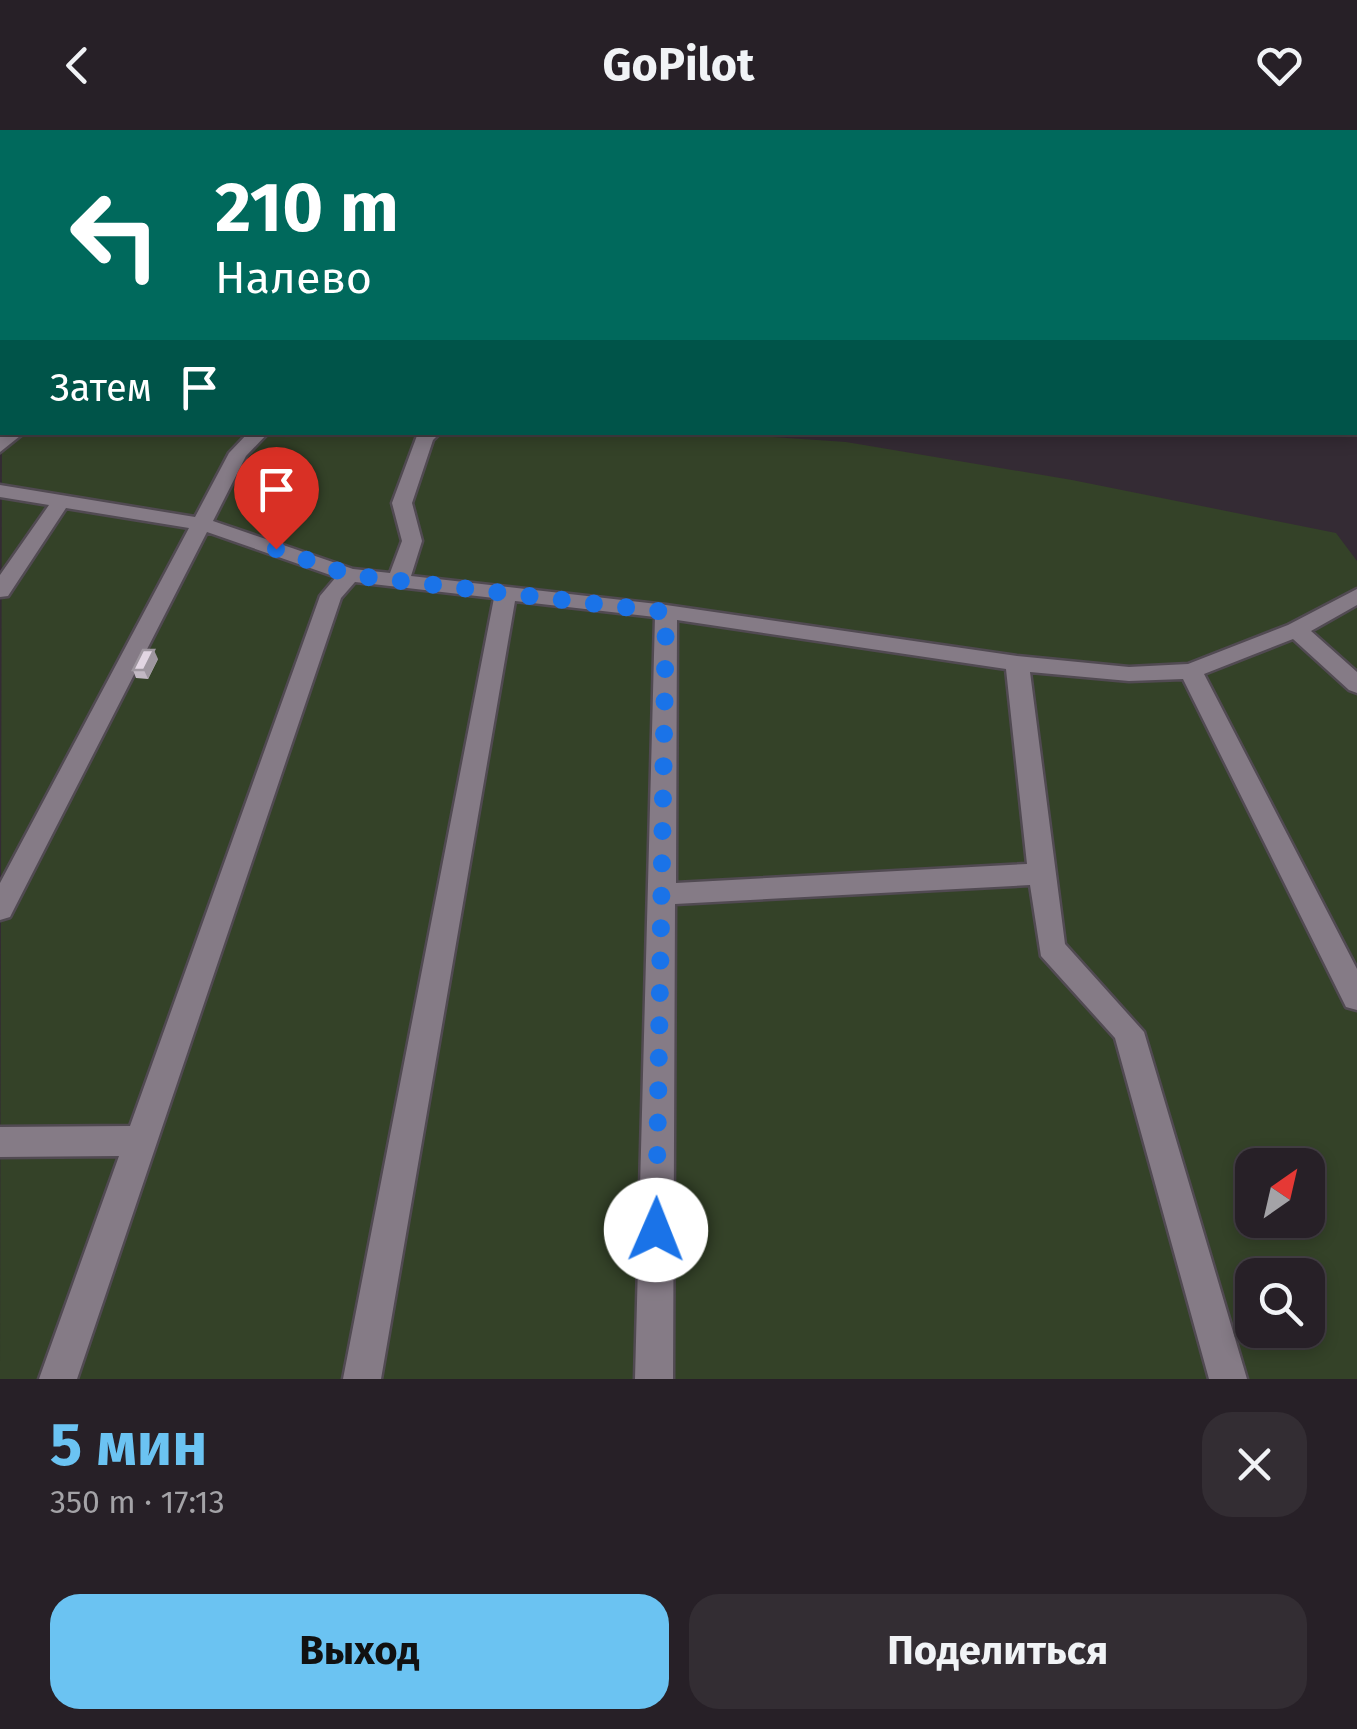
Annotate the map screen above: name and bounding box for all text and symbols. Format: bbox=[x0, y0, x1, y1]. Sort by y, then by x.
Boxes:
icon: back bbox=[50, 38, 105, 93]
text: GoPilot bbox=[603, 38, 754, 92]
icon: heart bbox=[1252, 38, 1307, 93]
text: 210 m bbox=[215, 166, 399, 250]
icon: left bbox=[50, 170, 180, 300]
text: Налево bbox=[215, 251, 372, 305]
icon: arrive bbox=[172, 360, 227, 415]
text: Затем bbox=[50, 365, 152, 411]
pin bbox=[234, 447, 319, 550]
icon: arrive bbox=[249, 462, 304, 517]
north arrow bbox=[1235, 1148, 1325, 1238]
map controls bbox=[1235, 1148, 1325, 1348]
position arrow bbox=[604, 1178, 708, 1282]
button: search bbox=[1235, 1258, 1325, 1348]
text: 5 мин bbox=[50, 1409, 207, 1481]
button: close bbox=[1202, 1412, 1307, 1517]
text: 350 m · 17:13 bbox=[50, 1483, 225, 1521]
button: Выход bbox=[50, 1594, 669, 1709]
button: Поделиться bbox=[689, 1594, 1307, 1709]

